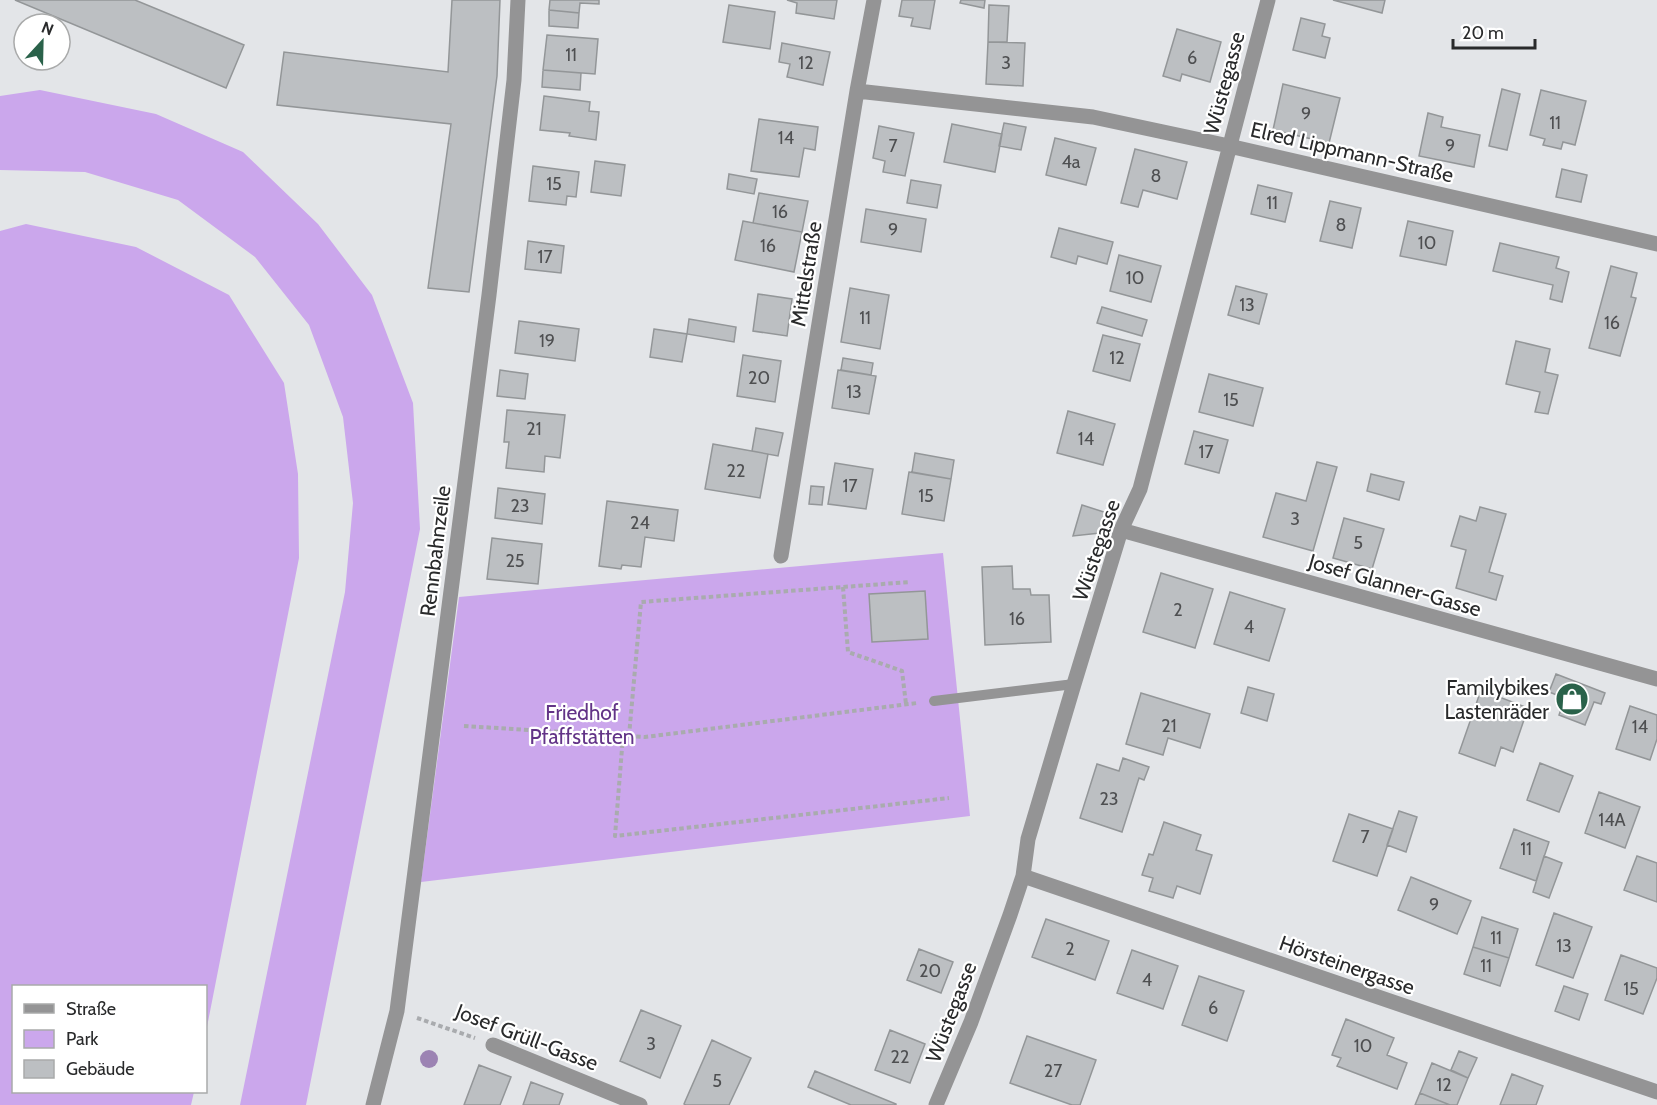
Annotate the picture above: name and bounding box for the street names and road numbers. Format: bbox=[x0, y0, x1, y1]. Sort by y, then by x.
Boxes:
street label: Wüstegasse bbox=[1198, 29, 1250, 137]
street label: Elred Lippmann-Straße bbox=[1248, 116, 1456, 188]
street label: Mittelstraße bbox=[785, 219, 827, 328]
street label: Rennbahnzeile bbox=[415, 484, 455, 618]
street label: Wüstegasse bbox=[1067, 496, 1125, 604]
street label: Josef Glanner-Gasse bbox=[1305, 548, 1484, 622]
street label: Hörsteinergasse bbox=[1276, 930, 1418, 1000]
street label: Wüstegasse bbox=[920, 958, 982, 1066]
street label: Josef Grüll-Gasse bbox=[451, 998, 602, 1076]

